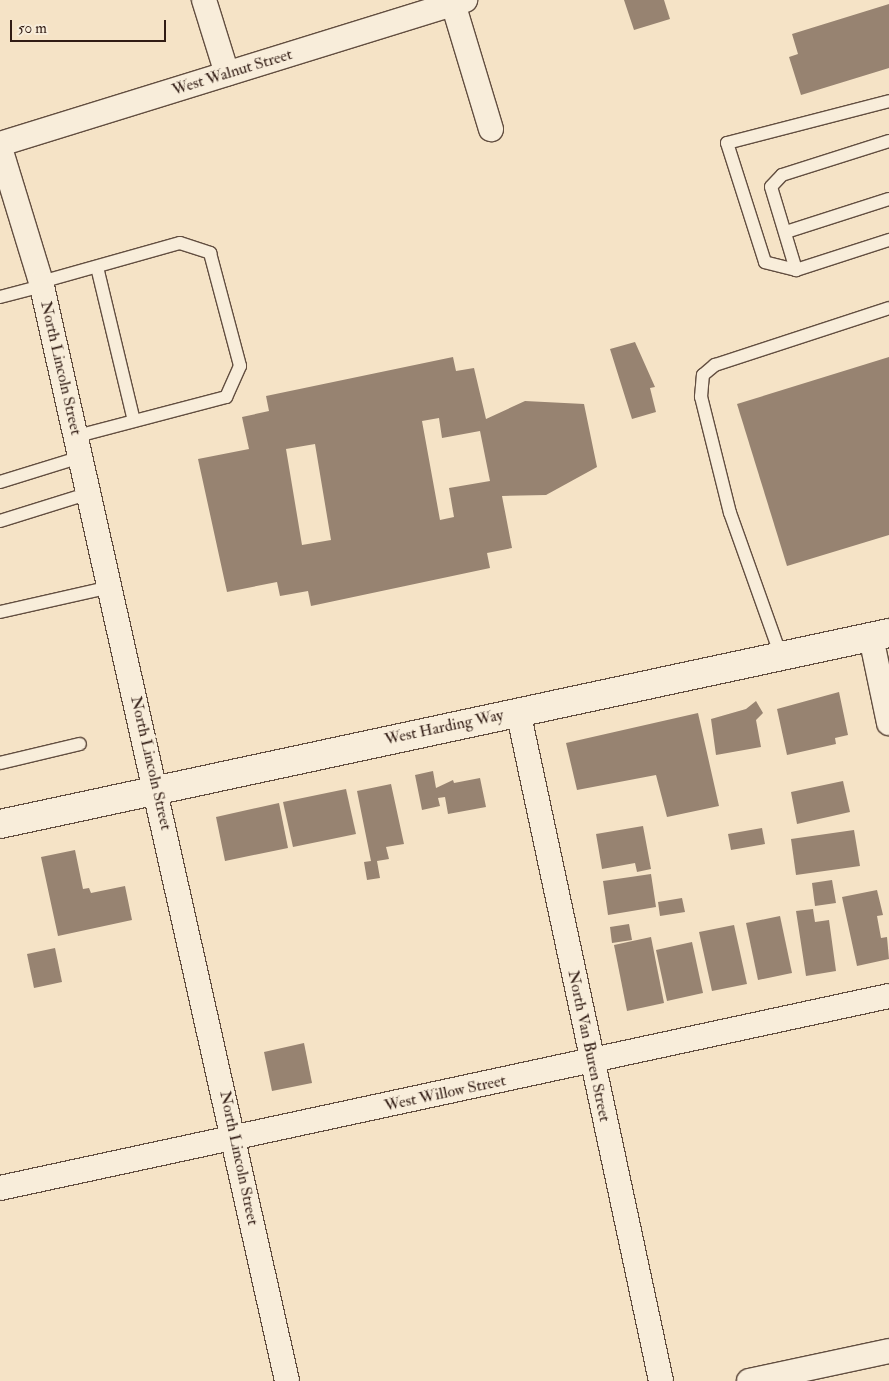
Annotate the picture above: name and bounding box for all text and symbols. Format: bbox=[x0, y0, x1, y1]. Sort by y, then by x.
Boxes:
scale bar bbox=[12, 10, 169, 42]
text: 50 m bbox=[18, 19, 47, 38]
street label: West Walnut Street bbox=[170, 45, 294, 99]
street label: North Lincoln Street bbox=[36, 299, 86, 437]
street label: North Lincoln Street bbox=[126, 694, 176, 832]
street label: West Harding Way bbox=[383, 705, 505, 749]
street label: North Van Buren Street bbox=[564, 969, 614, 1123]
street label: West Willow Street bbox=[383, 1071, 507, 1115]
street label: North Lincoln Street bbox=[215, 1089, 263, 1227]

